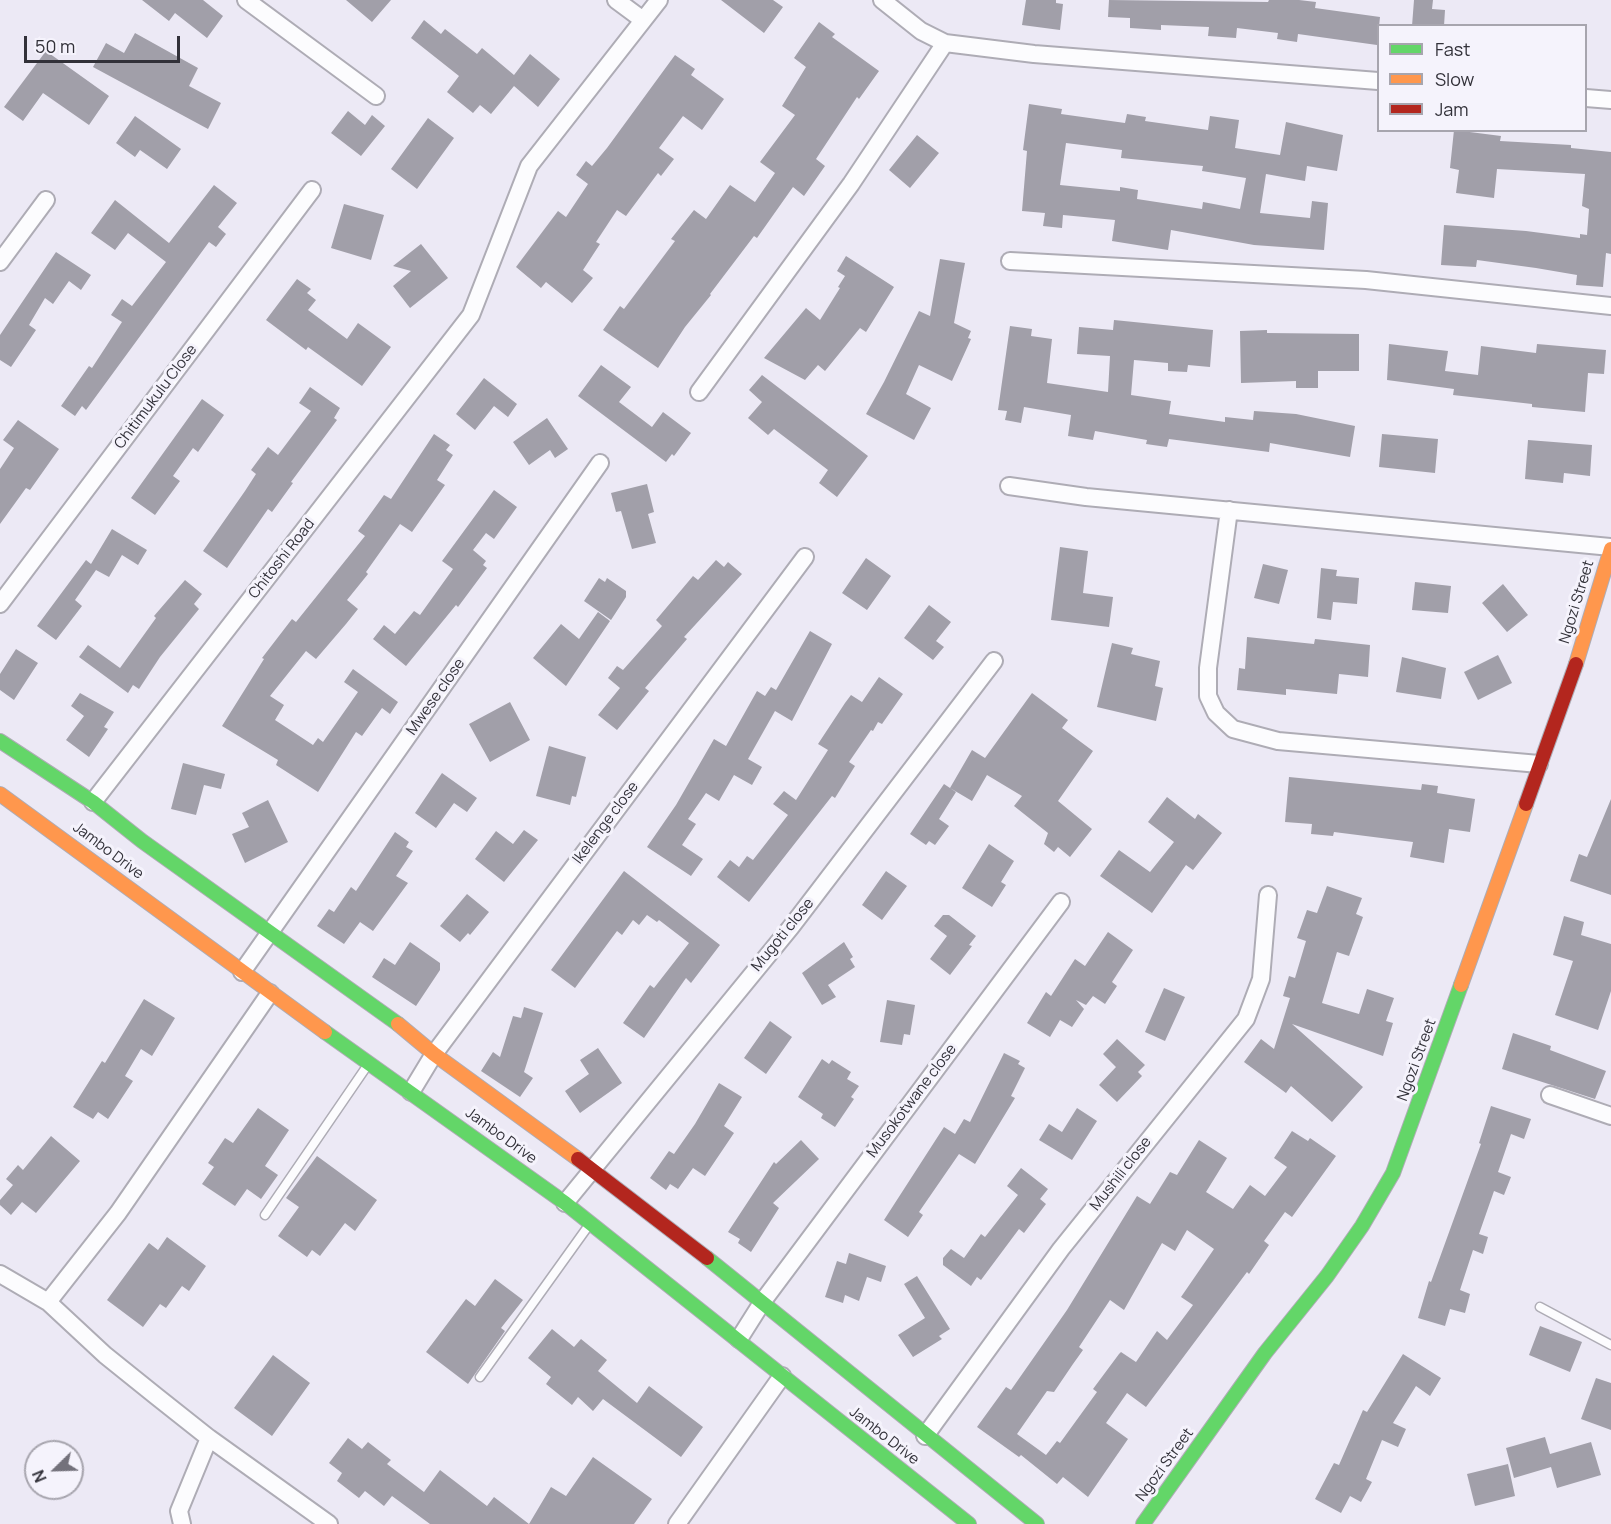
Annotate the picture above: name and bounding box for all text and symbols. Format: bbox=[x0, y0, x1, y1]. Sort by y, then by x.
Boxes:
scale bar bbox=[27, 24, 183, 62]
legend bbox=[1377, 24, 1587, 132]
text: 50 m bbox=[35, 34, 75, 58]
text: Fast bbox=[1435, 37, 1470, 61]
text: Slow bbox=[1435, 67, 1474, 91]
text: Jam bbox=[1435, 97, 1469, 121]
street label: Chitimukulu Close bbox=[111, 341, 201, 453]
street label: Chitoshi Road bbox=[245, 515, 319, 603]
street label: Ngozi Street bbox=[1556, 558, 1598, 646]
street label: Mwese close bbox=[403, 655, 469, 739]
street label: Ikelenge close bbox=[569, 778, 643, 868]
street label: Jambo Drive bbox=[69, 819, 147, 883]
street label: Mugoti close bbox=[748, 895, 818, 975]
street label: Ngozi Street bbox=[1394, 1016, 1440, 1104]
street label: Musokotwane close bbox=[863, 1041, 961, 1161]
street label: Jambo Drive bbox=[462, 1104, 540, 1168]
street label: Mushili close bbox=[1087, 1133, 1155, 1215]
street label: Jambo Drive bbox=[845, 1403, 923, 1469]
street label: Ngozi Street bbox=[1132, 1425, 1198, 1505]
north arrow bbox=[24, 1440, 84, 1500]
text: N bbox=[27, 1467, 52, 1486]

